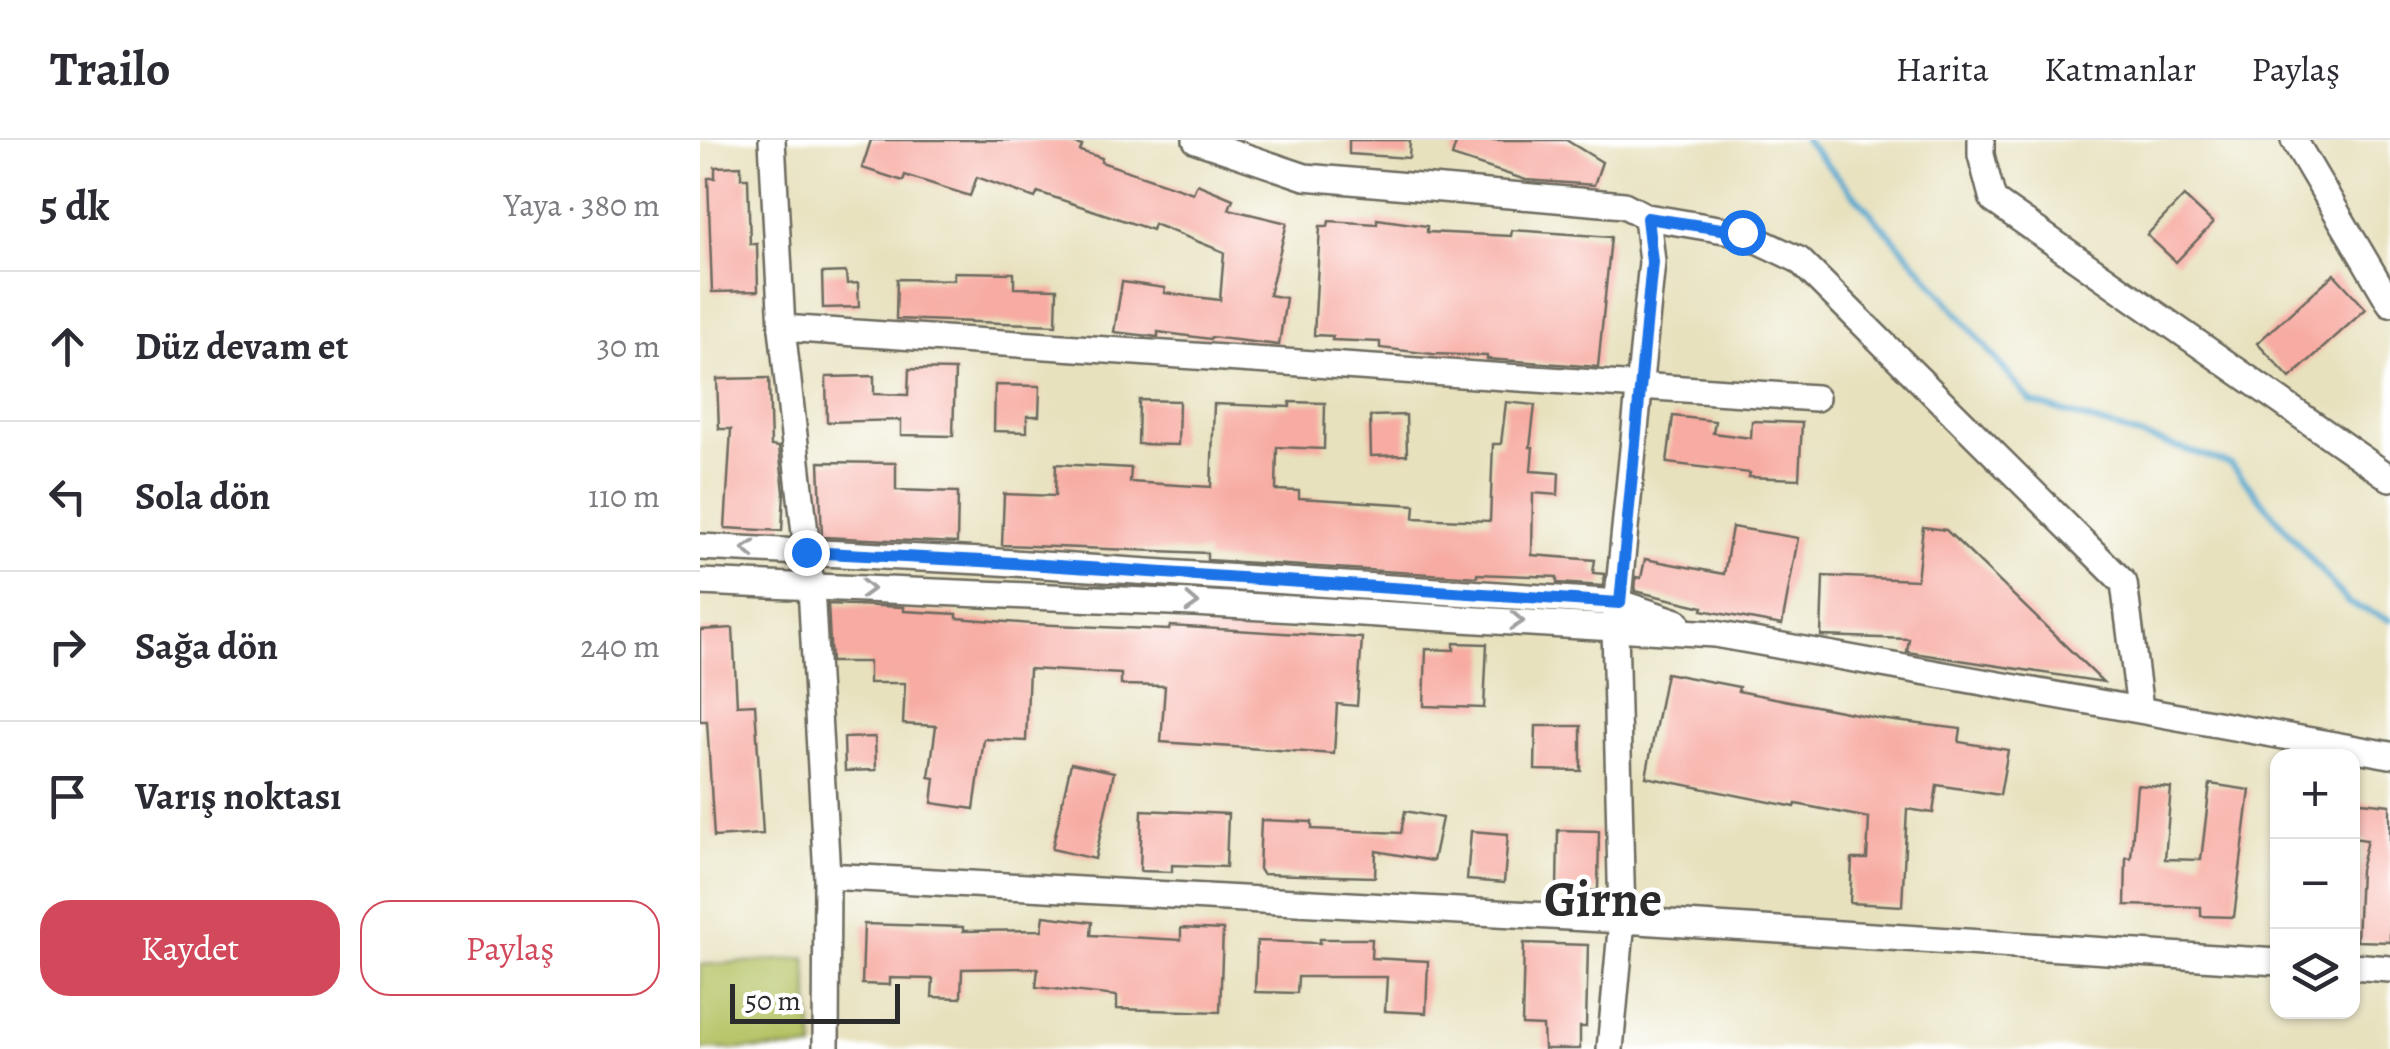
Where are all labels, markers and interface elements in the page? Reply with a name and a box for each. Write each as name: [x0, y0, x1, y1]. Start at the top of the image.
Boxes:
text: Trailo: [50, 36, 170, 102]
text: Harita: [1896, 45, 1989, 93]
text: Katmanlar: [2044, 45, 2196, 93]
text: Paylaş: [2251, 45, 2340, 93]
text: 5 dk: [40, 177, 110, 234]
text: Yaya · 380 m: [504, 183, 660, 227]
route start: [1720, 210, 1766, 256]
icon: ahead: [40, 319, 95, 374]
text: Düz devam et: [135, 320, 348, 372]
text: 30 m: [597, 324, 660, 368]
icon: left: [40, 469, 95, 524]
text: Sola dön: [135, 470, 270, 522]
text: 110 m: [588, 474, 660, 518]
route end: [784, 530, 830, 576]
one-way arrow: [741, 539, 757, 560]
one-way arrow: [860, 578, 876, 599]
one-way arrow: [1185, 592, 1201, 613]
one-way arrow: [1509, 610, 1525, 631]
icon: right: [40, 619, 95, 674]
text: Sağa dön: [135, 620, 278, 672]
text: 240 m: [580, 624, 660, 668]
map controls: [2270, 749, 2360, 1019]
button: +: [2270, 749, 2360, 839]
icon: arrive: [40, 769, 95, 824]
text: Varış noktası: [135, 770, 341, 822]
button: −: [2270, 839, 2360, 929]
district label: Girne: [1544, 865, 1662, 933]
button: Kaydet: [40, 900, 340, 996]
button: Paylaş: [360, 900, 660, 996]
button: layers: [2270, 929, 2360, 1019]
scale bar: [730, 979, 900, 1024]
text: 50 m: [745, 982, 801, 1020]

